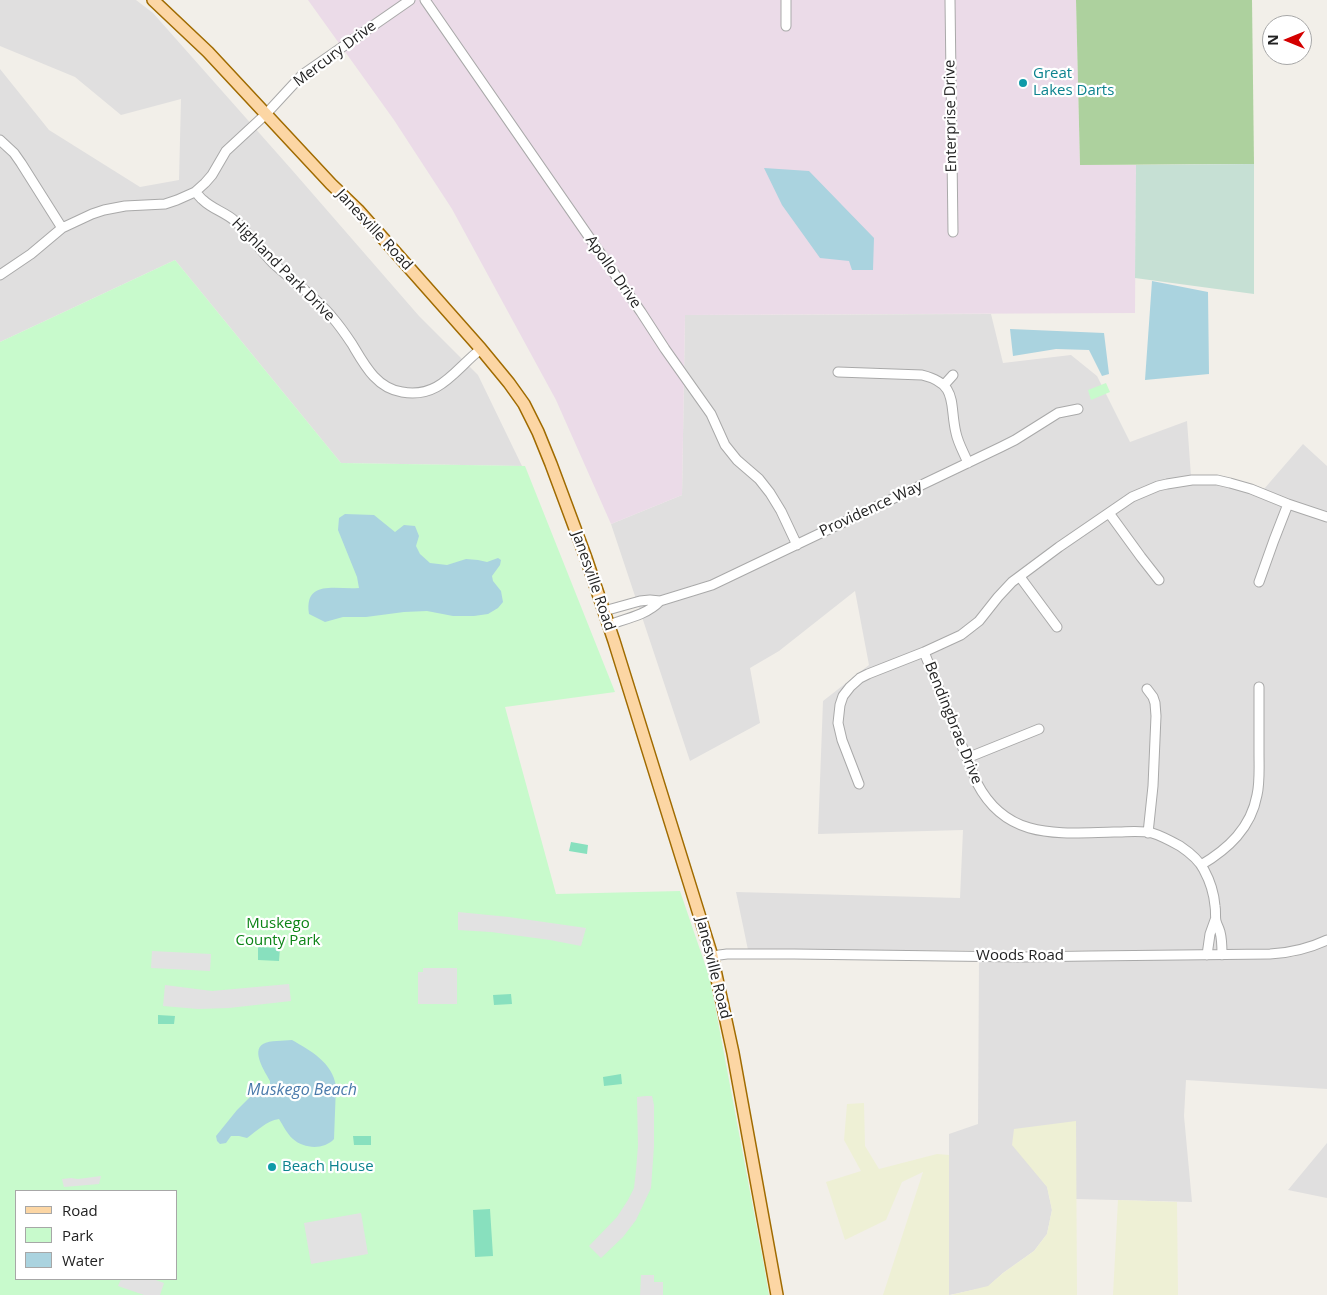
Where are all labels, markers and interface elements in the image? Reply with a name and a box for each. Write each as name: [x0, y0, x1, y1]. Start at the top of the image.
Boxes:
north arrow: [1262, 15, 1312, 65]
street label: Mercury Drive: [290, 17, 380, 91]
text: N: [1263, 34, 1282, 46]
street label: Enterprise Drive: [941, 59, 961, 173]
place label: Great Lakes Darts: [1033, 65, 1114, 100]
marker: Great Lakes Darts: [1017, 77, 1029, 89]
street label: Janesville Road: [332, 186, 416, 274]
street label: Highland Park Drive: [228, 215, 338, 325]
street label: Apollo Drive: [581, 232, 645, 312]
street label: Providence Way: [817, 477, 925, 541]
street label: Janesville Road: [568, 529, 618, 633]
street label: Bendingbrae Drive: [920, 659, 986, 787]
park label: Muskego County Park: [236, 915, 320, 950]
street label: Janesville Road: [692, 915, 734, 1021]
street label: Woods Road: [976, 947, 1064, 965]
water label: Muskego Beach: [247, 1080, 357, 1100]
place label: Beach House: [282, 1158, 374, 1176]
marker: Beach House: [266, 1161, 278, 1173]
legend: [15, 1190, 178, 1280]
text: Road: [62, 1200, 98, 1220]
text: Park: [62, 1225, 93, 1245]
text: Water: [62, 1250, 104, 1270]

